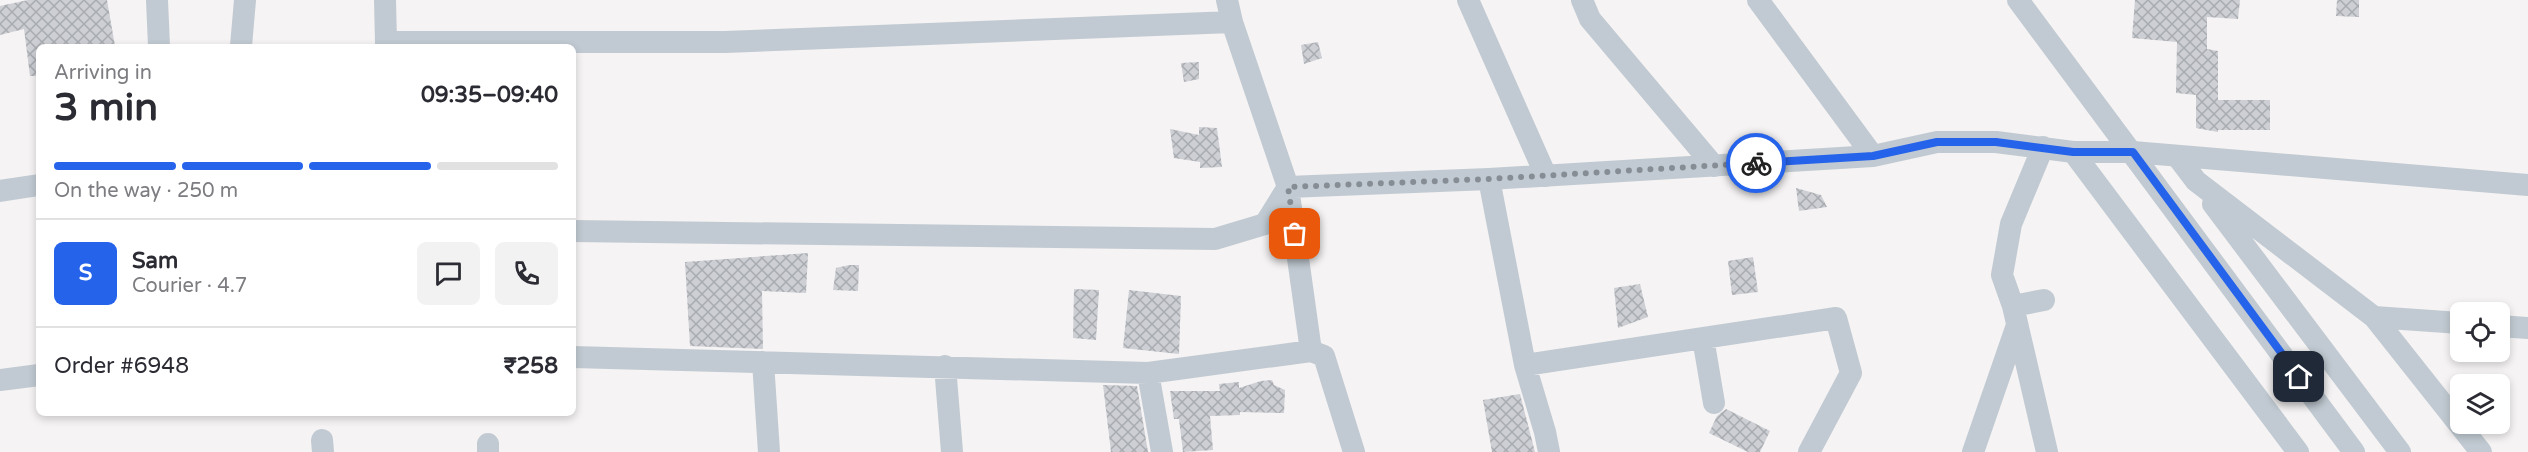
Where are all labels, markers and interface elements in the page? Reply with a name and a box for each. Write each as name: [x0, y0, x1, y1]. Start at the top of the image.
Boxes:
text: Arriving in: [54, 61, 152, 85]
text: 09:35–09:40: [421, 82, 558, 108]
text: 3 min: [54, 84, 158, 131]
courier: [1726, 133, 1786, 193]
icon: bike: [1740, 147, 1773, 180]
text: On the way · 250 m: [54, 179, 238, 203]
pin: [1269, 208, 1320, 259]
icon: bag: [1278, 217, 1311, 250]
button: chat: [417, 242, 480, 305]
button: phone: [495, 242, 558, 305]
text: Sam: [132, 248, 178, 274]
text: S: [79, 260, 92, 286]
text: Courier · 4.7: [132, 274, 247, 298]
map controls: [2450, 302, 2510, 434]
button: locate: [2450, 302, 2510, 362]
pin: [2273, 351, 2324, 402]
text: Order #6948: [54, 353, 189, 379]
text: ₹258: [504, 353, 558, 379]
icon: home: [2282, 360, 2315, 393]
button: layers: [2450, 374, 2510, 434]

